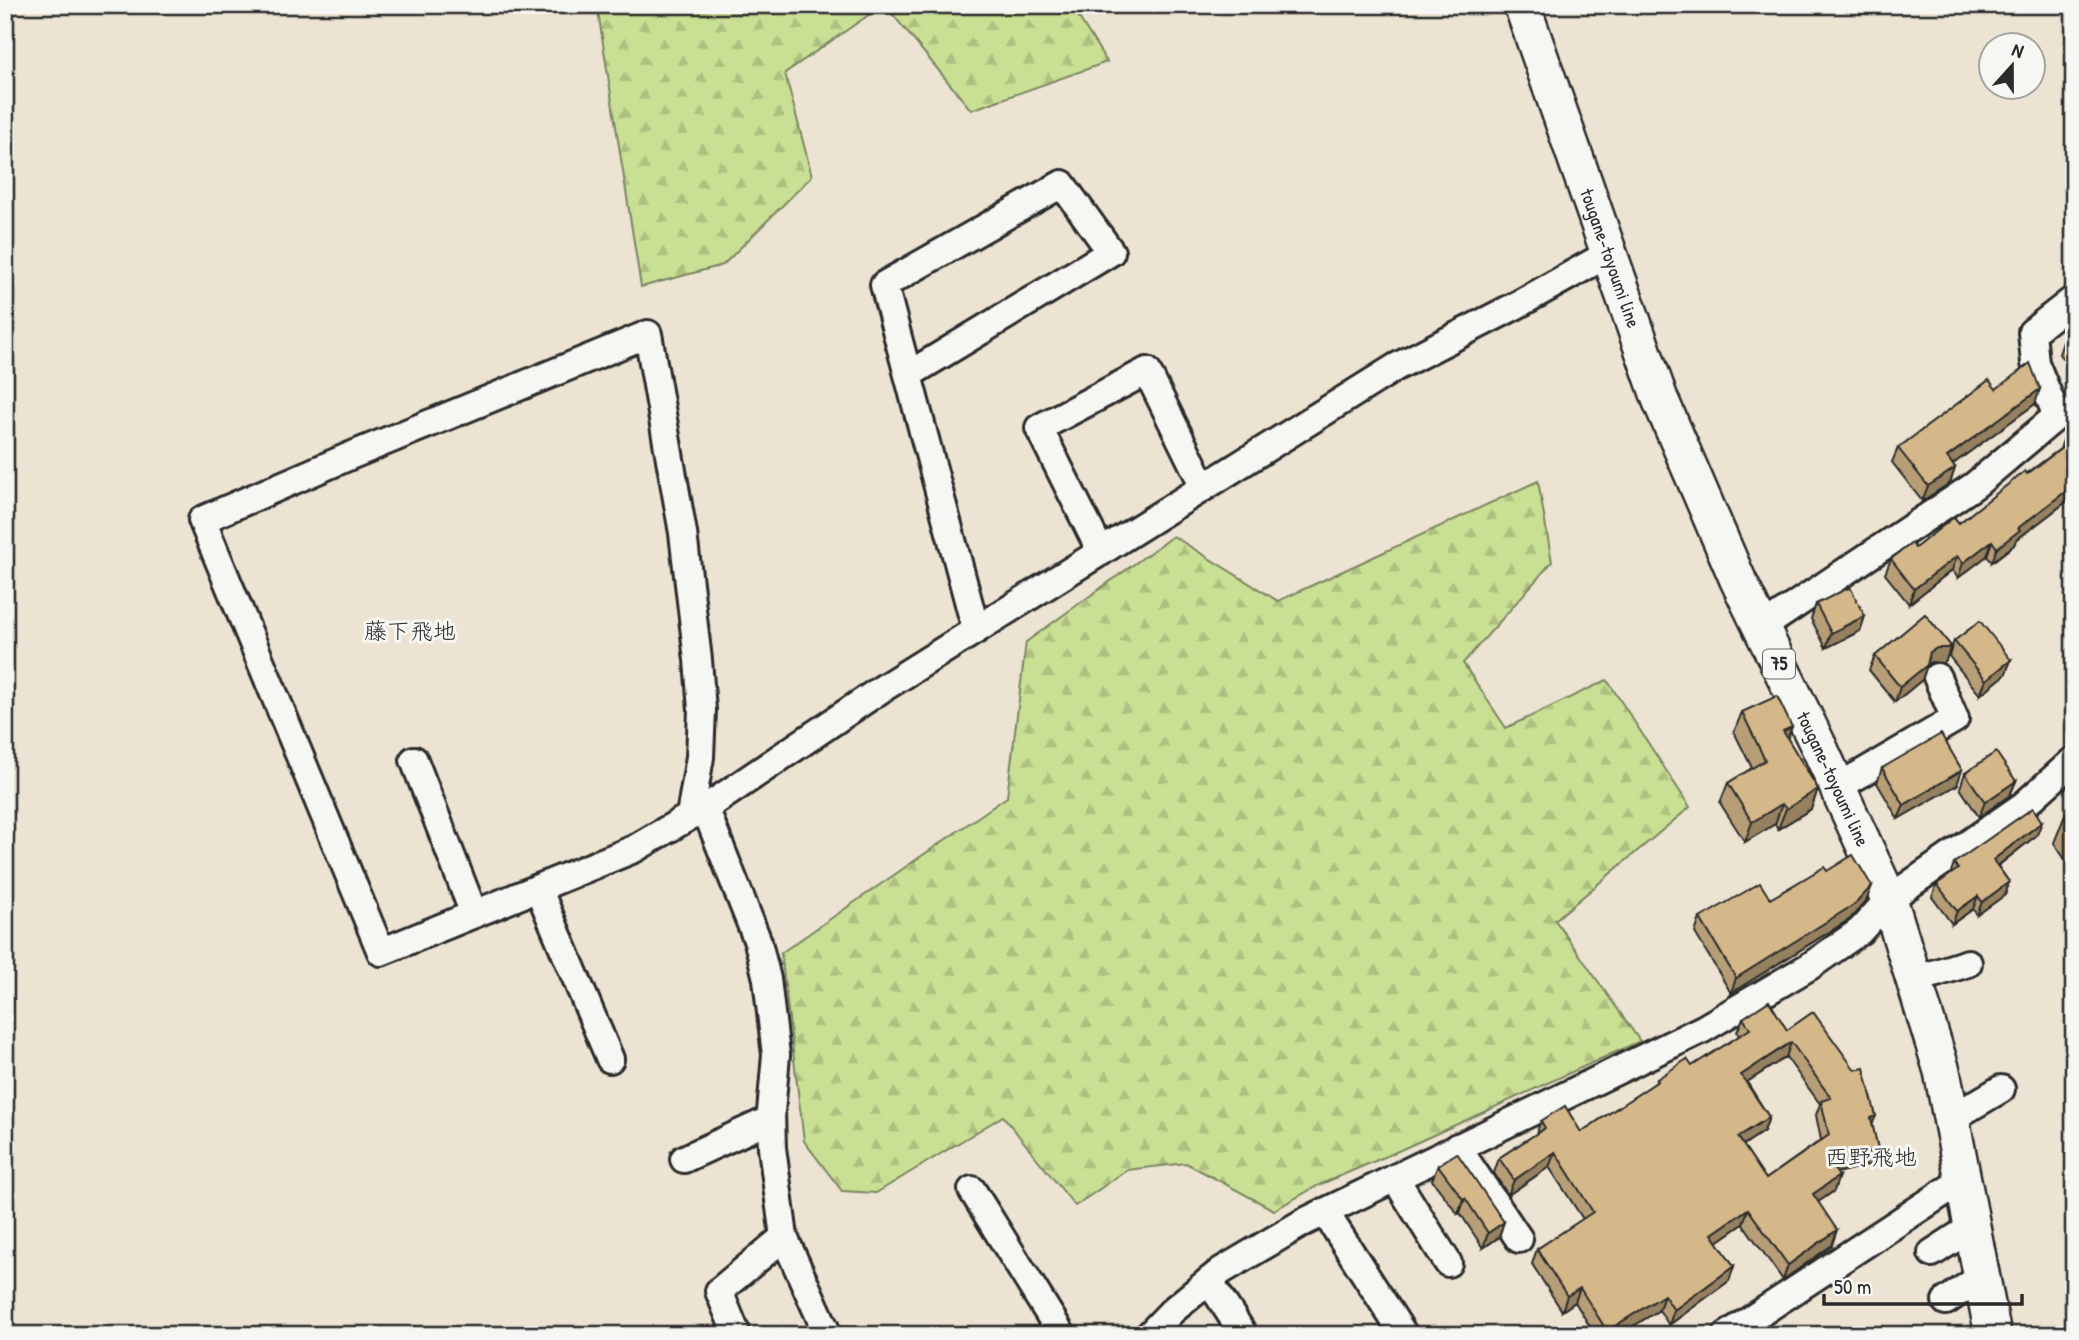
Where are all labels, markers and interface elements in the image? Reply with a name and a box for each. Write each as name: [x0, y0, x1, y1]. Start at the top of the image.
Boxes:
north arrow: [1978, 32, 2048, 102]
text: N: [2009, 36, 2027, 64]
street label: tougane-toyoumi line: [1574, 185, 1647, 332]
district label: 藤下飛地: [364, 615, 456, 646]
road number: 75: [1763, 650, 1795, 678]
street label: tougane-toyoumi line: [1791, 707, 1876, 851]
district label: 西野飛地: [1825, 1141, 1917, 1172]
scale bar: [1824, 1263, 2021, 1307]
text: 50 m: [1834, 1272, 1871, 1301]

